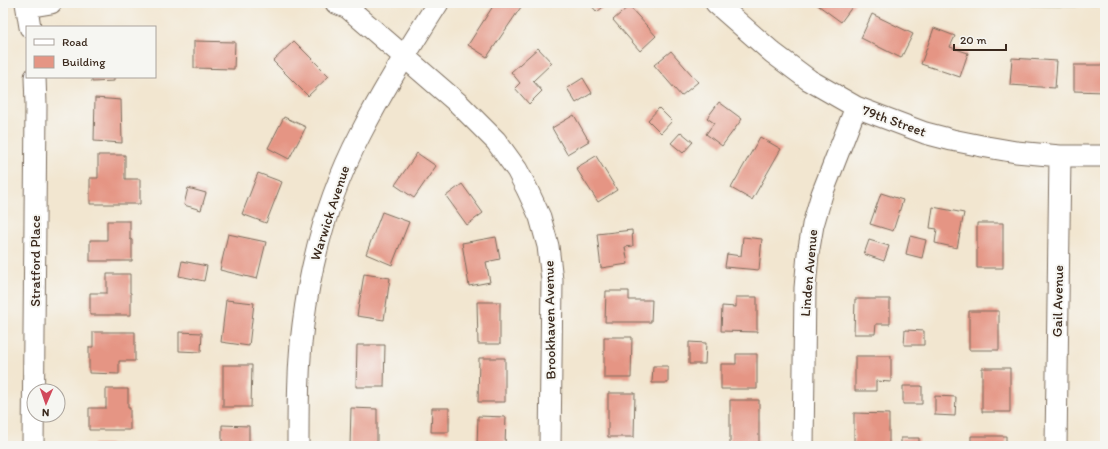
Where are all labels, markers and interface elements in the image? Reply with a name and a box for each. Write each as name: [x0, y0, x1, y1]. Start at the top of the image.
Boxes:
legend: [26, 26, 156, 78]
scale bar: [954, 26, 1006, 52]
text: 20 m: [960, 33, 987, 47]
text: Road: [62, 35, 88, 49]
text: Building: [62, 55, 106, 69]
street label: 79th Street: [860, 102, 928, 140]
street label: Warwick Avenue: [307, 163, 353, 263]
street label: Stratford Place: [27, 215, 44, 307]
street label: Linden Avenue: [797, 228, 821, 317]
street label: Brookhaven Avenue: [540, 260, 560, 380]
street label: Gail Avenue: [1049, 264, 1067, 337]
north arrow: [26, 383, 66, 423]
text: N: [42, 406, 50, 419]

